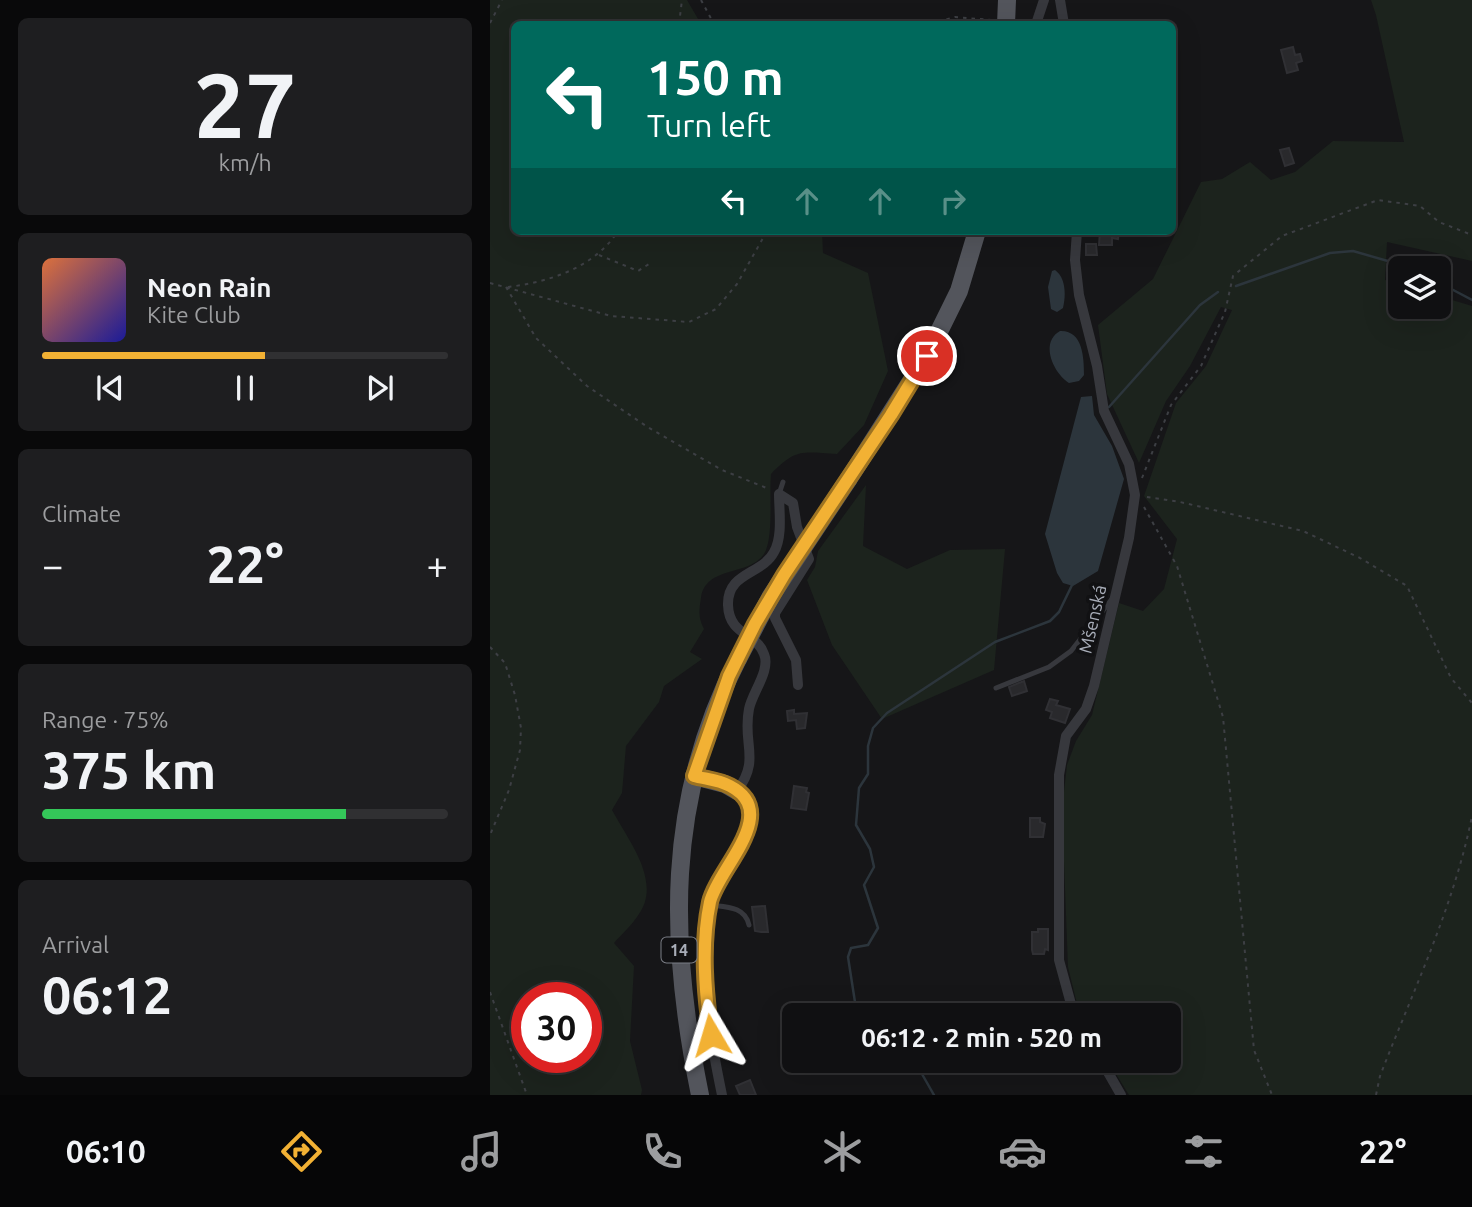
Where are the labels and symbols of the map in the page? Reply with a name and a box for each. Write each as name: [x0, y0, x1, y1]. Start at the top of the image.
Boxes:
pin: [897, 326, 957, 386]
street label: Mšenská: [1074, 583, 1110, 655]
road number: 14: [662, 938, 696, 962]
speed limit sign: 30: [511, 982, 602, 1073]
position arrow: [674, 998, 748, 1072]

